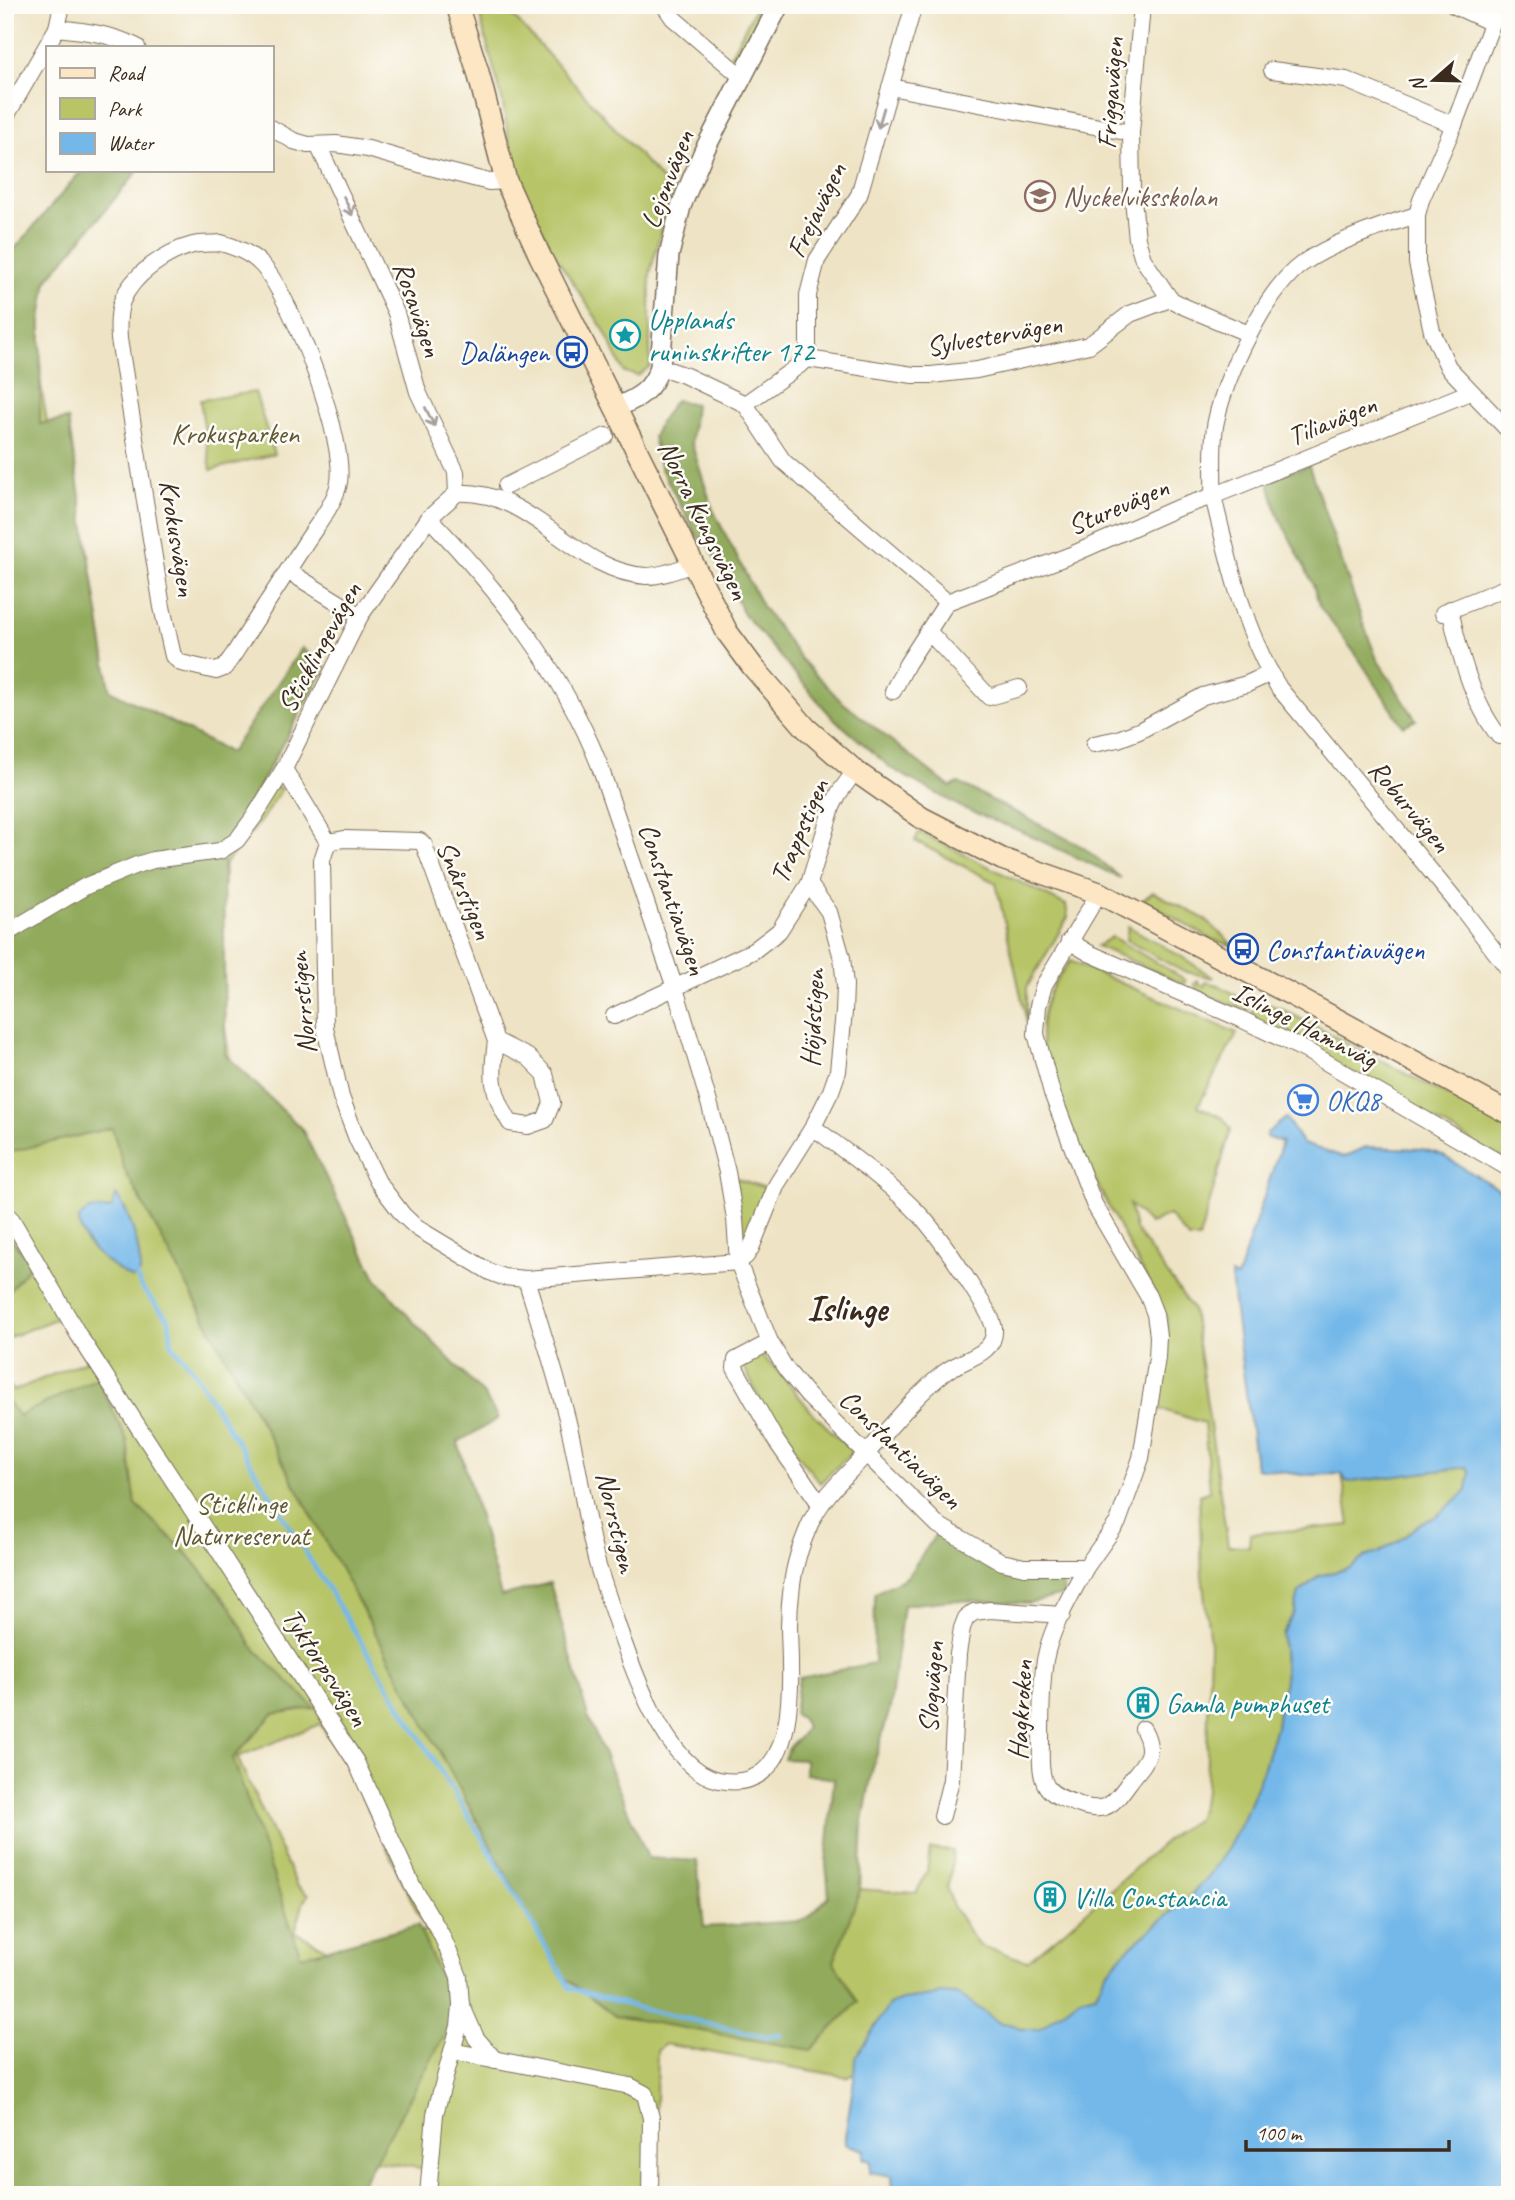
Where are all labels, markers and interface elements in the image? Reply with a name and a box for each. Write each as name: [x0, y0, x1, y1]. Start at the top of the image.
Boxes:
street label: Friggavägen: [1089, 35, 1131, 150]
legend: [46, 46, 273, 172]
north arrow: [1400, 46, 1470, 116]
text: Road: [108, 60, 147, 86]
text: N: [1405, 73, 1432, 95]
text: Park: [108, 96, 143, 122]
one-way arrow: [874, 106, 887, 128]
street label: Lejonvägen: [632, 125, 702, 233]
text: Water: [108, 130, 155, 156]
street label: Frejavägen: [778, 156, 854, 263]
school or university icon: Nyckelviksskolan: [1023, 179, 1057, 213]
place label: Nyckelviksskolan: [1063, 179, 1218, 214]
one-way arrow: [342, 195, 355, 216]
street label: Rosavägen: [385, 257, 451, 362]
place label: Upplands runinskrifter 172: [648, 302, 816, 369]
street label: Sylvestervägen: [924, 306, 1065, 364]
place icon: Upplands runinskrifter 172: [608, 318, 642, 352]
place label: Dalängen: [459, 335, 550, 370]
bus stop icon: Dalängen: [555, 335, 589, 369]
street label: Tiliavägen: [1282, 386, 1382, 454]
one-way arrow: [423, 406, 437, 427]
park label: Krokusparken: [171, 416, 300, 451]
street label: Norra Kungsvägen: [650, 435, 758, 606]
street label: Sturevägen: [1062, 469, 1174, 543]
street label: Krokusvägen: [152, 477, 205, 599]
street label: Sticklingevägen: [269, 575, 369, 718]
street label: Roburvägen: [1361, 752, 1459, 860]
street label: Trappstigen: [761, 772, 837, 888]
street label: Constantiavägen: [631, 818, 715, 980]
street label: Snårstigen: [429, 835, 502, 945]
bus stop icon: Constantiavägen: [1226, 932, 1260, 966]
place label: Constantiavägen: [1266, 932, 1425, 967]
street label: Norrstigen: [280, 949, 324, 1056]
street label: Höjdstigen: [792, 967, 832, 1068]
street label: Islinge Hamnväg: [1227, 974, 1384, 1077]
supermarket icon: OKQ8: [1286, 1083, 1320, 1117]
place label: OKQ8: [1326, 1083, 1383, 1118]
district label: Islinge: [807, 1286, 889, 1331]
street label: Constantiavägen: [832, 1381, 970, 1517]
street label: Norrstigen: [588, 1468, 646, 1577]
park label: Sticklinge Naturreservat: [173, 1486, 312, 1553]
street label: Tyktorpsvägen: [275, 1601, 377, 1733]
street label: Slogvägen: [910, 1640, 952, 1734]
street label: Hagkroken: [1000, 1659, 1040, 1761]
building icon: Gamla pumphuset: [1126, 1686, 1160, 1720]
place label: Gamla pumphuset: [1166, 1686, 1331, 1721]
building icon: Villa Constancia: [1033, 1880, 1067, 1914]
place label: Villa Constancia: [1073, 1880, 1228, 1915]
scale bar: [1246, 2109, 1448, 2153]
text: 100 m: [1256, 2120, 1303, 2146]

